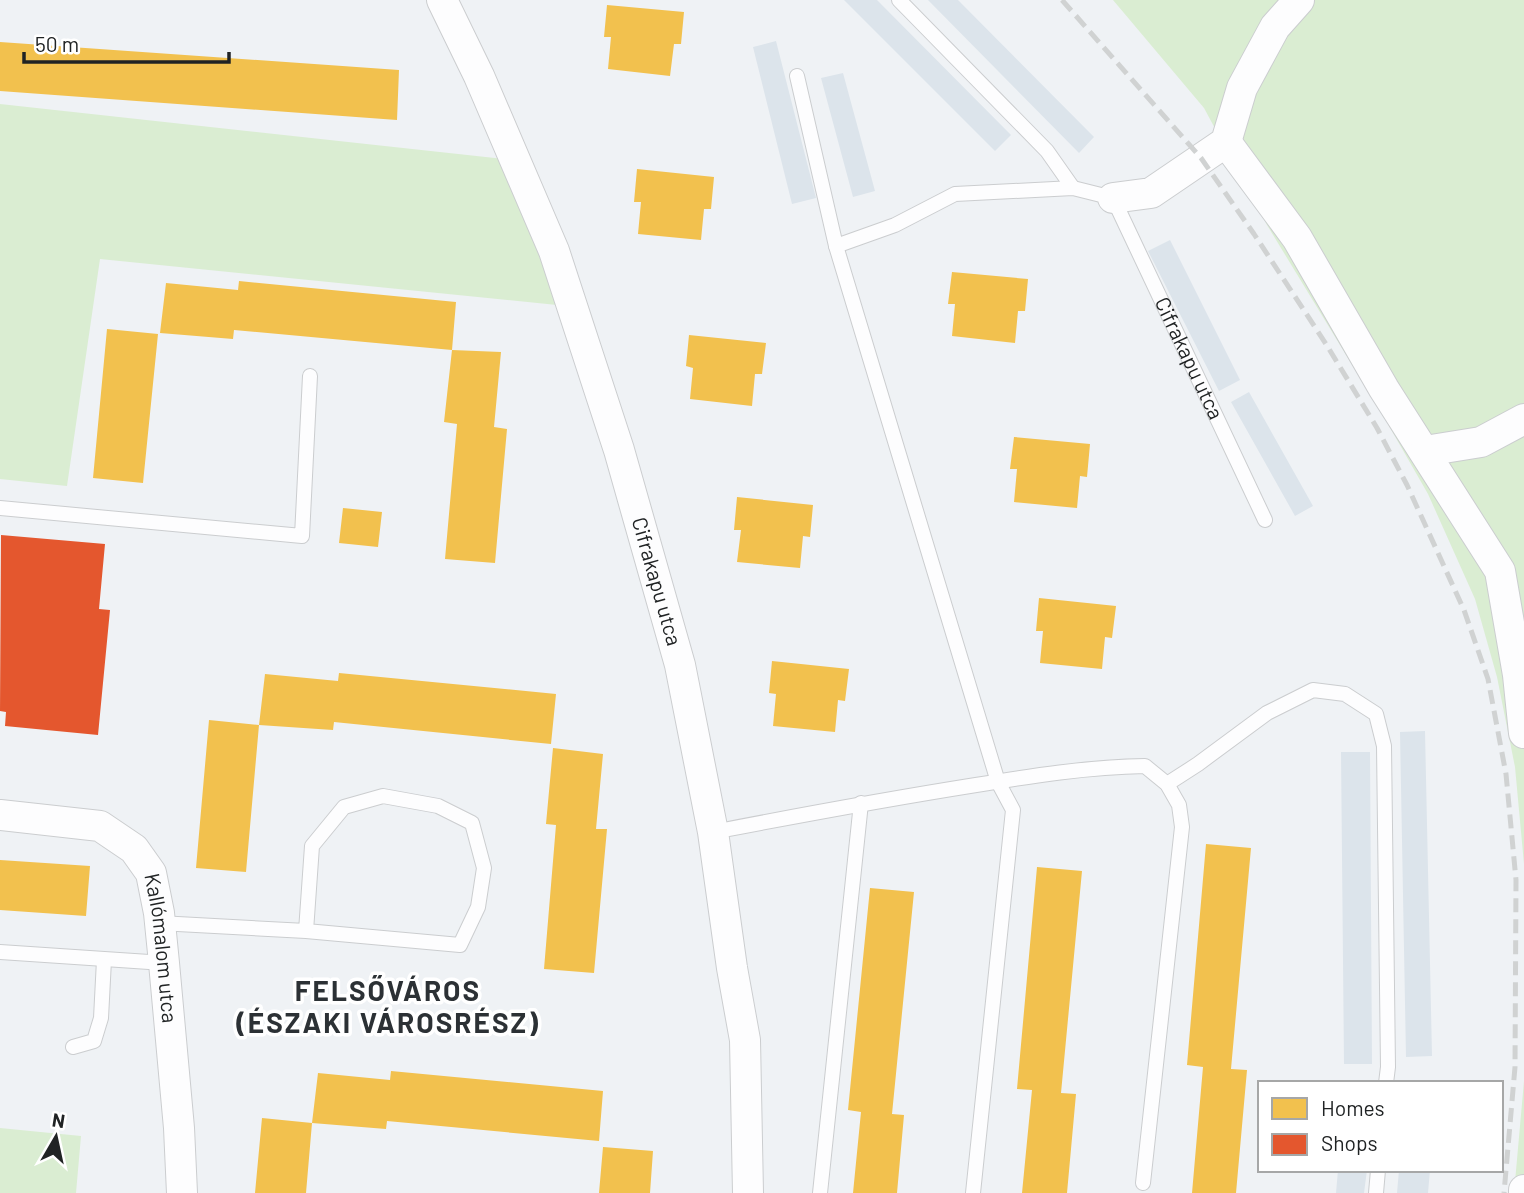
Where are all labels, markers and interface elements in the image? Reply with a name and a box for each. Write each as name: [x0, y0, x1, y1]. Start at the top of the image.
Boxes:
scale bar: [24, 21, 229, 65]
text: 50 m: [35, 31, 79, 56]
street label: Cifrakapu utca: [1151, 293, 1230, 423]
street label: Cifrakapu utca: [628, 514, 688, 648]
street label: Kallómalom utca: [140, 871, 183, 1024]
district label: FELSŐVÁROS (ÉSZAKI VÁROSRÉSZ): [235, 973, 540, 1039]
legend: [1258, 1081, 1503, 1172]
text: Homes: [1321, 1095, 1385, 1120]
north arrow: [21, 1102, 91, 1172]
text: N: [51, 1107, 67, 1132]
text: Shops: [1321, 1130, 1378, 1155]

